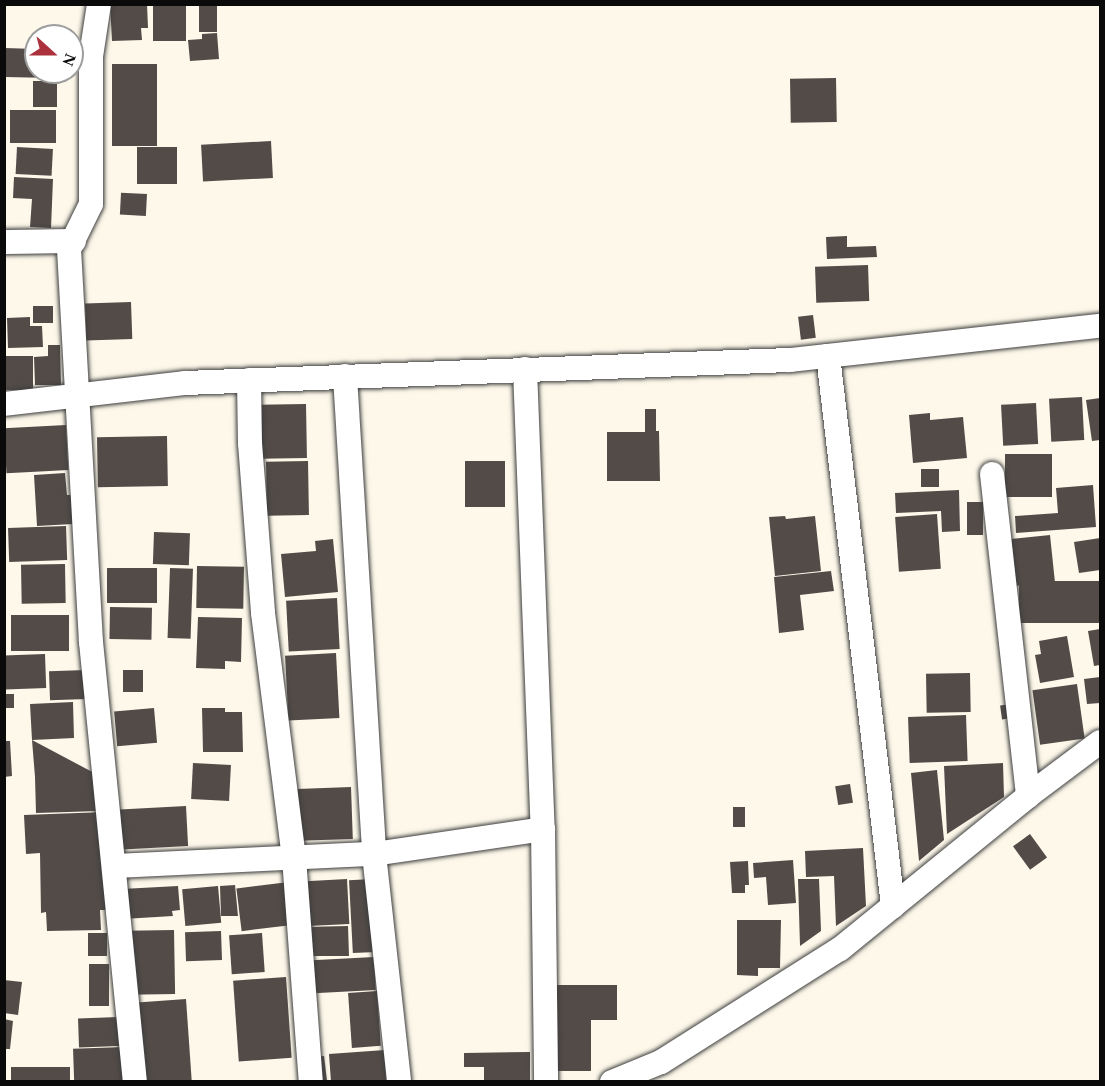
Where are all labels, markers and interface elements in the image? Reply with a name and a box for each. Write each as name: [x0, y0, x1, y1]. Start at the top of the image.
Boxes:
north arrow: [24, 24, 84, 84]
text: N: [59, 51, 79, 68]

